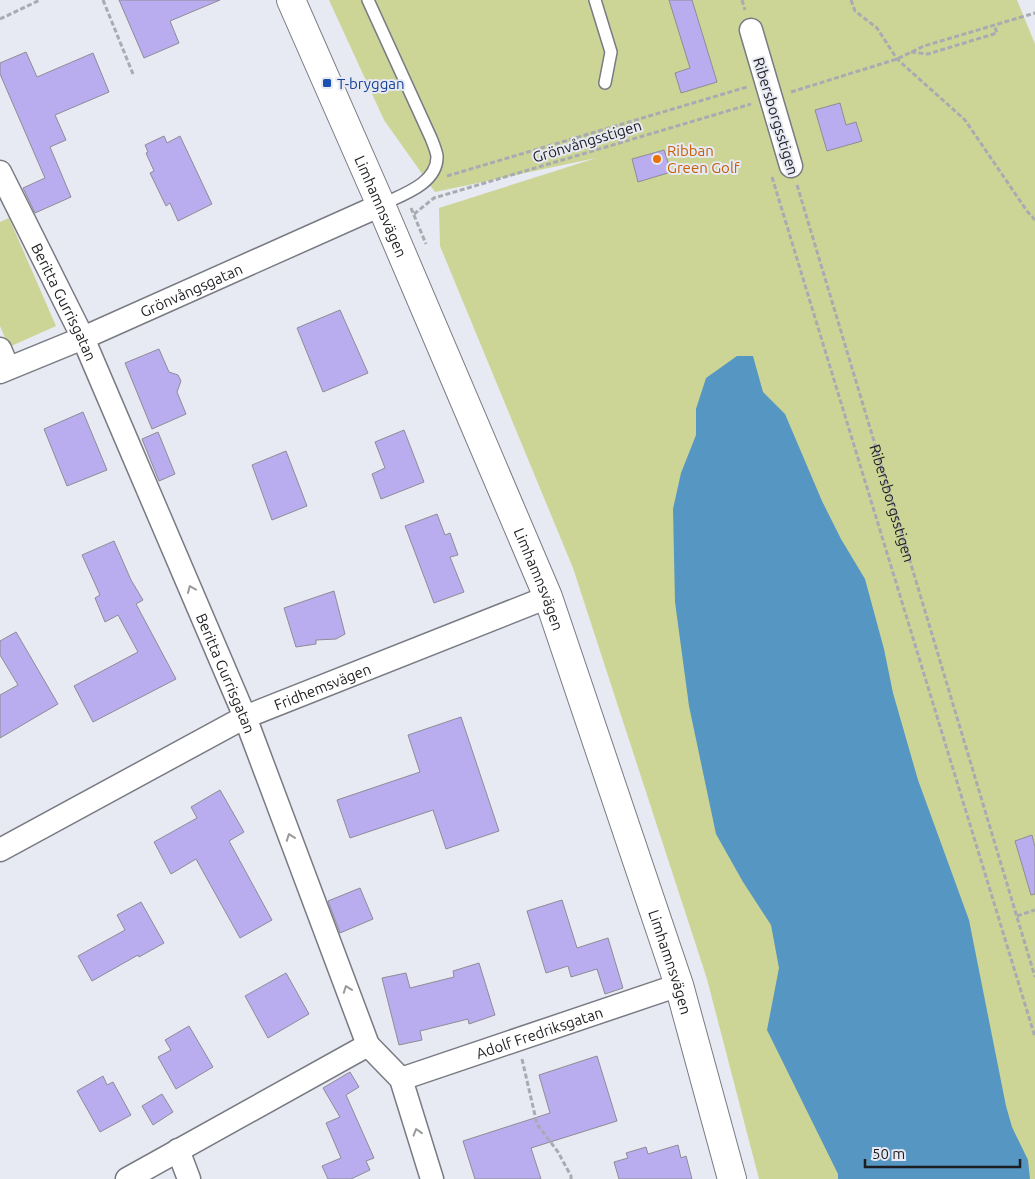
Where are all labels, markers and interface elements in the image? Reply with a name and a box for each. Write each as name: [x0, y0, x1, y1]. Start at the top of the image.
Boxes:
street label: Ribersborgsstigen: [750, 55, 802, 177]
place label: T-bryggan: [337, 75, 405, 92]
marker: T-bryggan: [321, 77, 333, 89]
street label: Grönvångsstigen: [530, 116, 644, 166]
place label: Ribban Green Golf: [667, 142, 740, 176]
street label: Limhamnsvägen: [352, 153, 411, 260]
marker: Ribban Green Golf: [651, 153, 663, 165]
street label: Beritta Gurrisgatan: [28, 240, 100, 363]
street label: Grönvångsgatan: [137, 260, 245, 320]
street label: Ribersborgsstigen: [867, 442, 918, 564]
street label: Limhamnsvägen: [511, 525, 567, 632]
one-way arrow: [186, 585, 197, 594]
street label: Beritta Gurrisgatan: [193, 611, 259, 736]
street label: Fridhemsvägen: [272, 660, 373, 713]
one-way arrow: [286, 833, 296, 842]
street label: Limhamnsvägen: [646, 907, 695, 1016]
one-way arrow: [343, 985, 353, 994]
street label: Adolf Fredriksgatan: [474, 1003, 605, 1062]
one-way arrow: [413, 1129, 423, 1137]
scale bar: [865, 1136, 1020, 1168]
text: 50 m: [872, 1145, 905, 1162]

